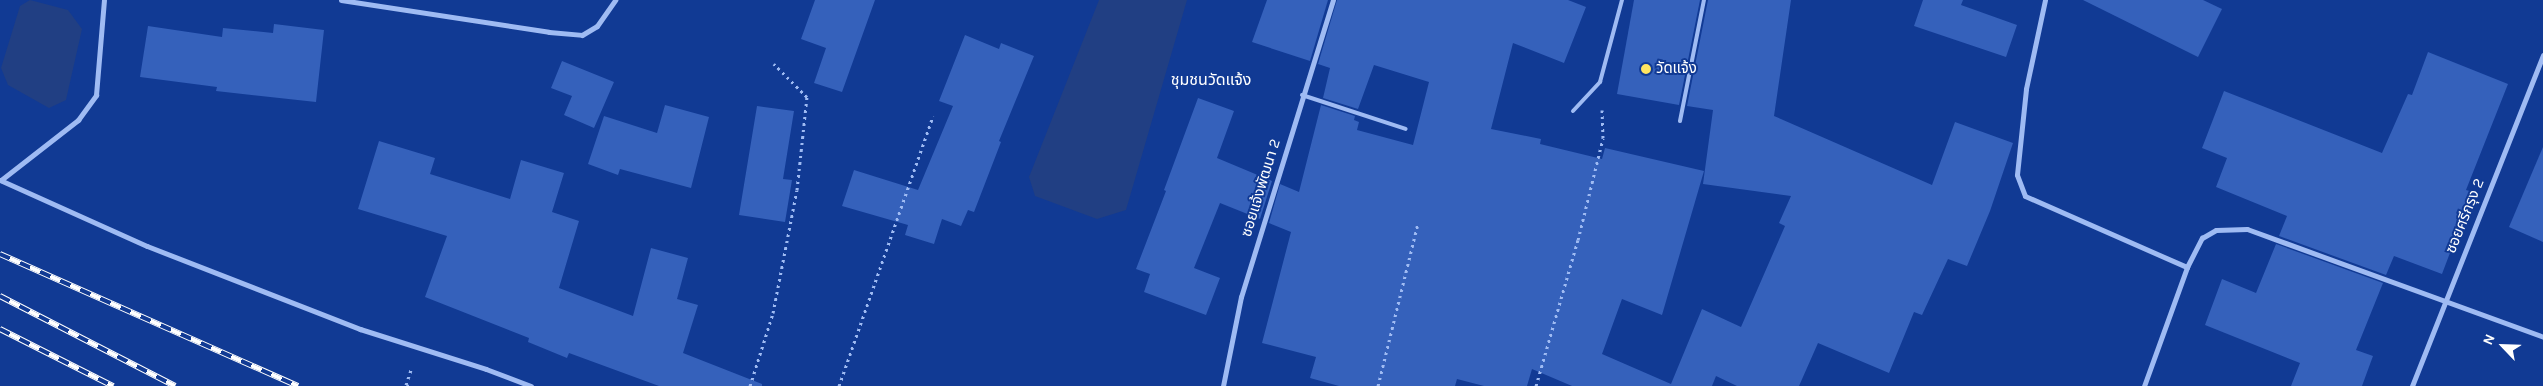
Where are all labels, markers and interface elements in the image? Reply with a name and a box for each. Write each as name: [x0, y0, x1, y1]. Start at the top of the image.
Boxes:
place label: วัดแจ้ง: [1656, 60, 1697, 78]
marker: วัดแจ้ง: [1640, 63, 1652, 75]
district label: ชุมชนวัดแจ้ง: [1171, 70, 1251, 90]
street label: ซอยแจ้งพัฒนา 2: [1238, 137, 1284, 239]
street label: ซอยศรีกรุง 2: [2442, 176, 2488, 256]
north arrow: [2478, 321, 2528, 371]
text: N: [2479, 332, 2499, 348]

